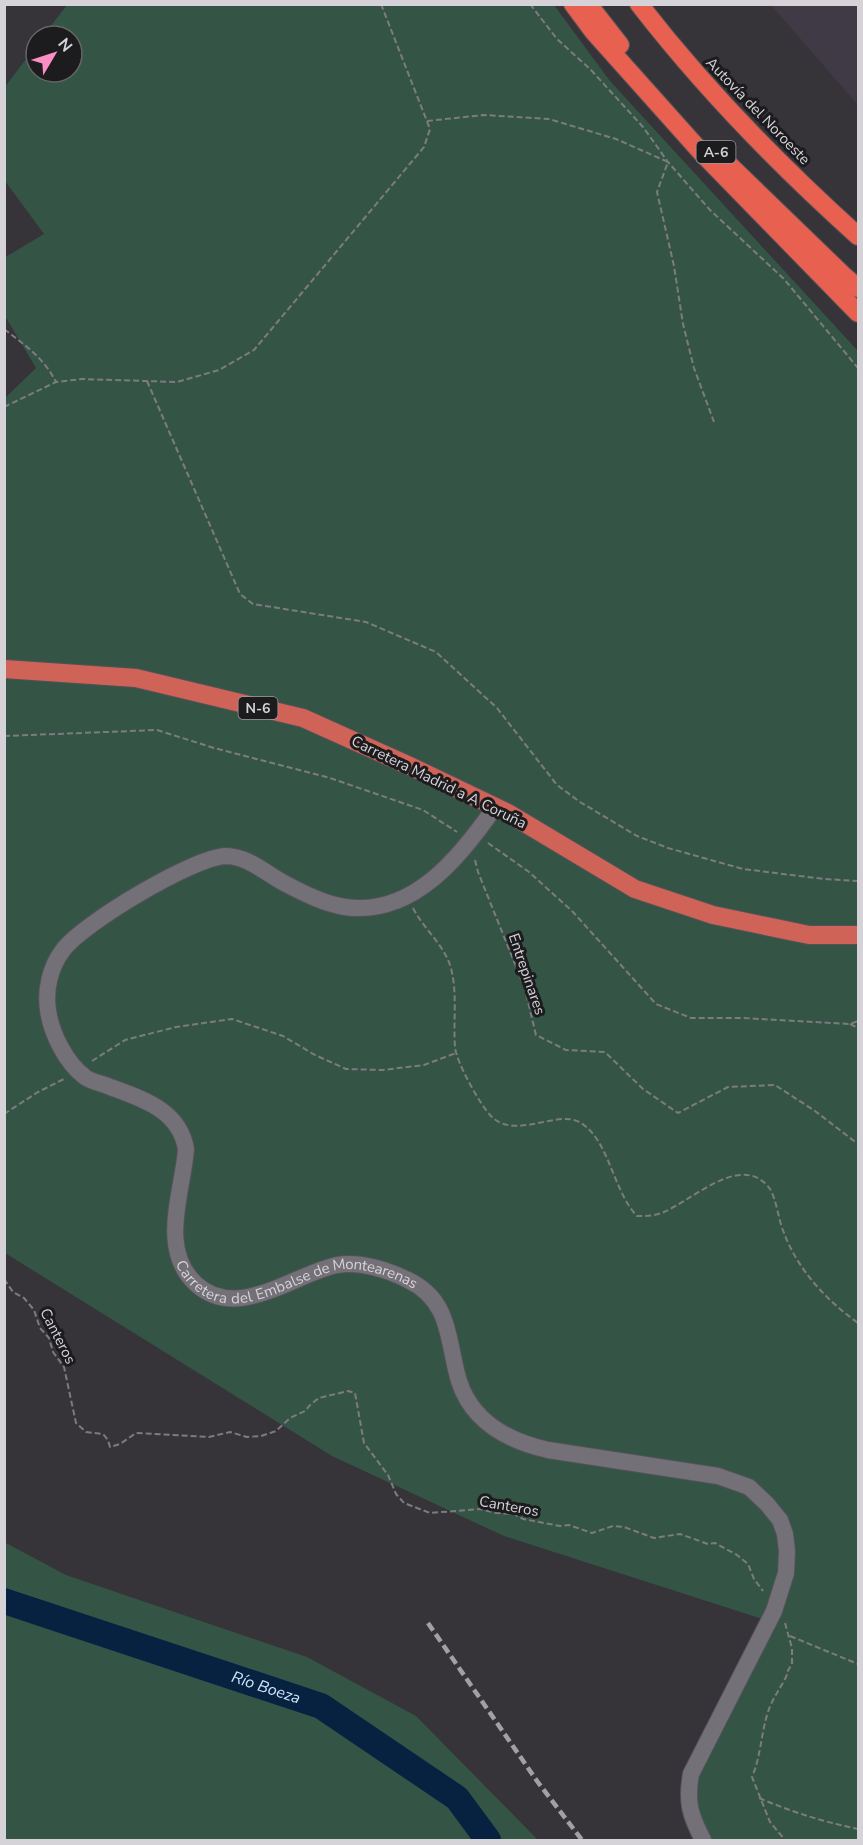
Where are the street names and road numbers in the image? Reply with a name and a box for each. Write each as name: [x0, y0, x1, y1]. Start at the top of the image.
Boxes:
street label: Autovía del Noroeste: [701, 53, 815, 169]
road number: A-6: [696, 141, 736, 163]
road number: N-6: [238, 697, 278, 719]
street label: Carretera Madrid a A Coruña: [348, 731, 530, 833]
street label: Entrepinares: [504, 931, 550, 1017]
street label: Carretera del Embalse de Montearenas: [171, 1254, 422, 1309]
street label: Canteros: [35, 1305, 81, 1367]
street label: Canteros: [478, 1491, 540, 1521]

